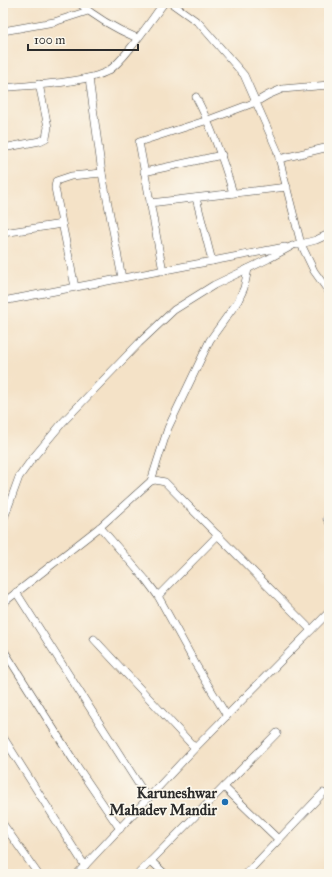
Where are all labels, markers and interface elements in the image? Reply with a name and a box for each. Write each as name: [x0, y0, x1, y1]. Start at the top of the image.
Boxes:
scale bar: [28, 26, 138, 52]
text: 100 m: [34, 33, 65, 47]
place label: Karuneshwar Mahadev Mandir: [109, 784, 217, 819]
marker: Karuneshwar Mahadev Mandir: [220, 797, 230, 807]

